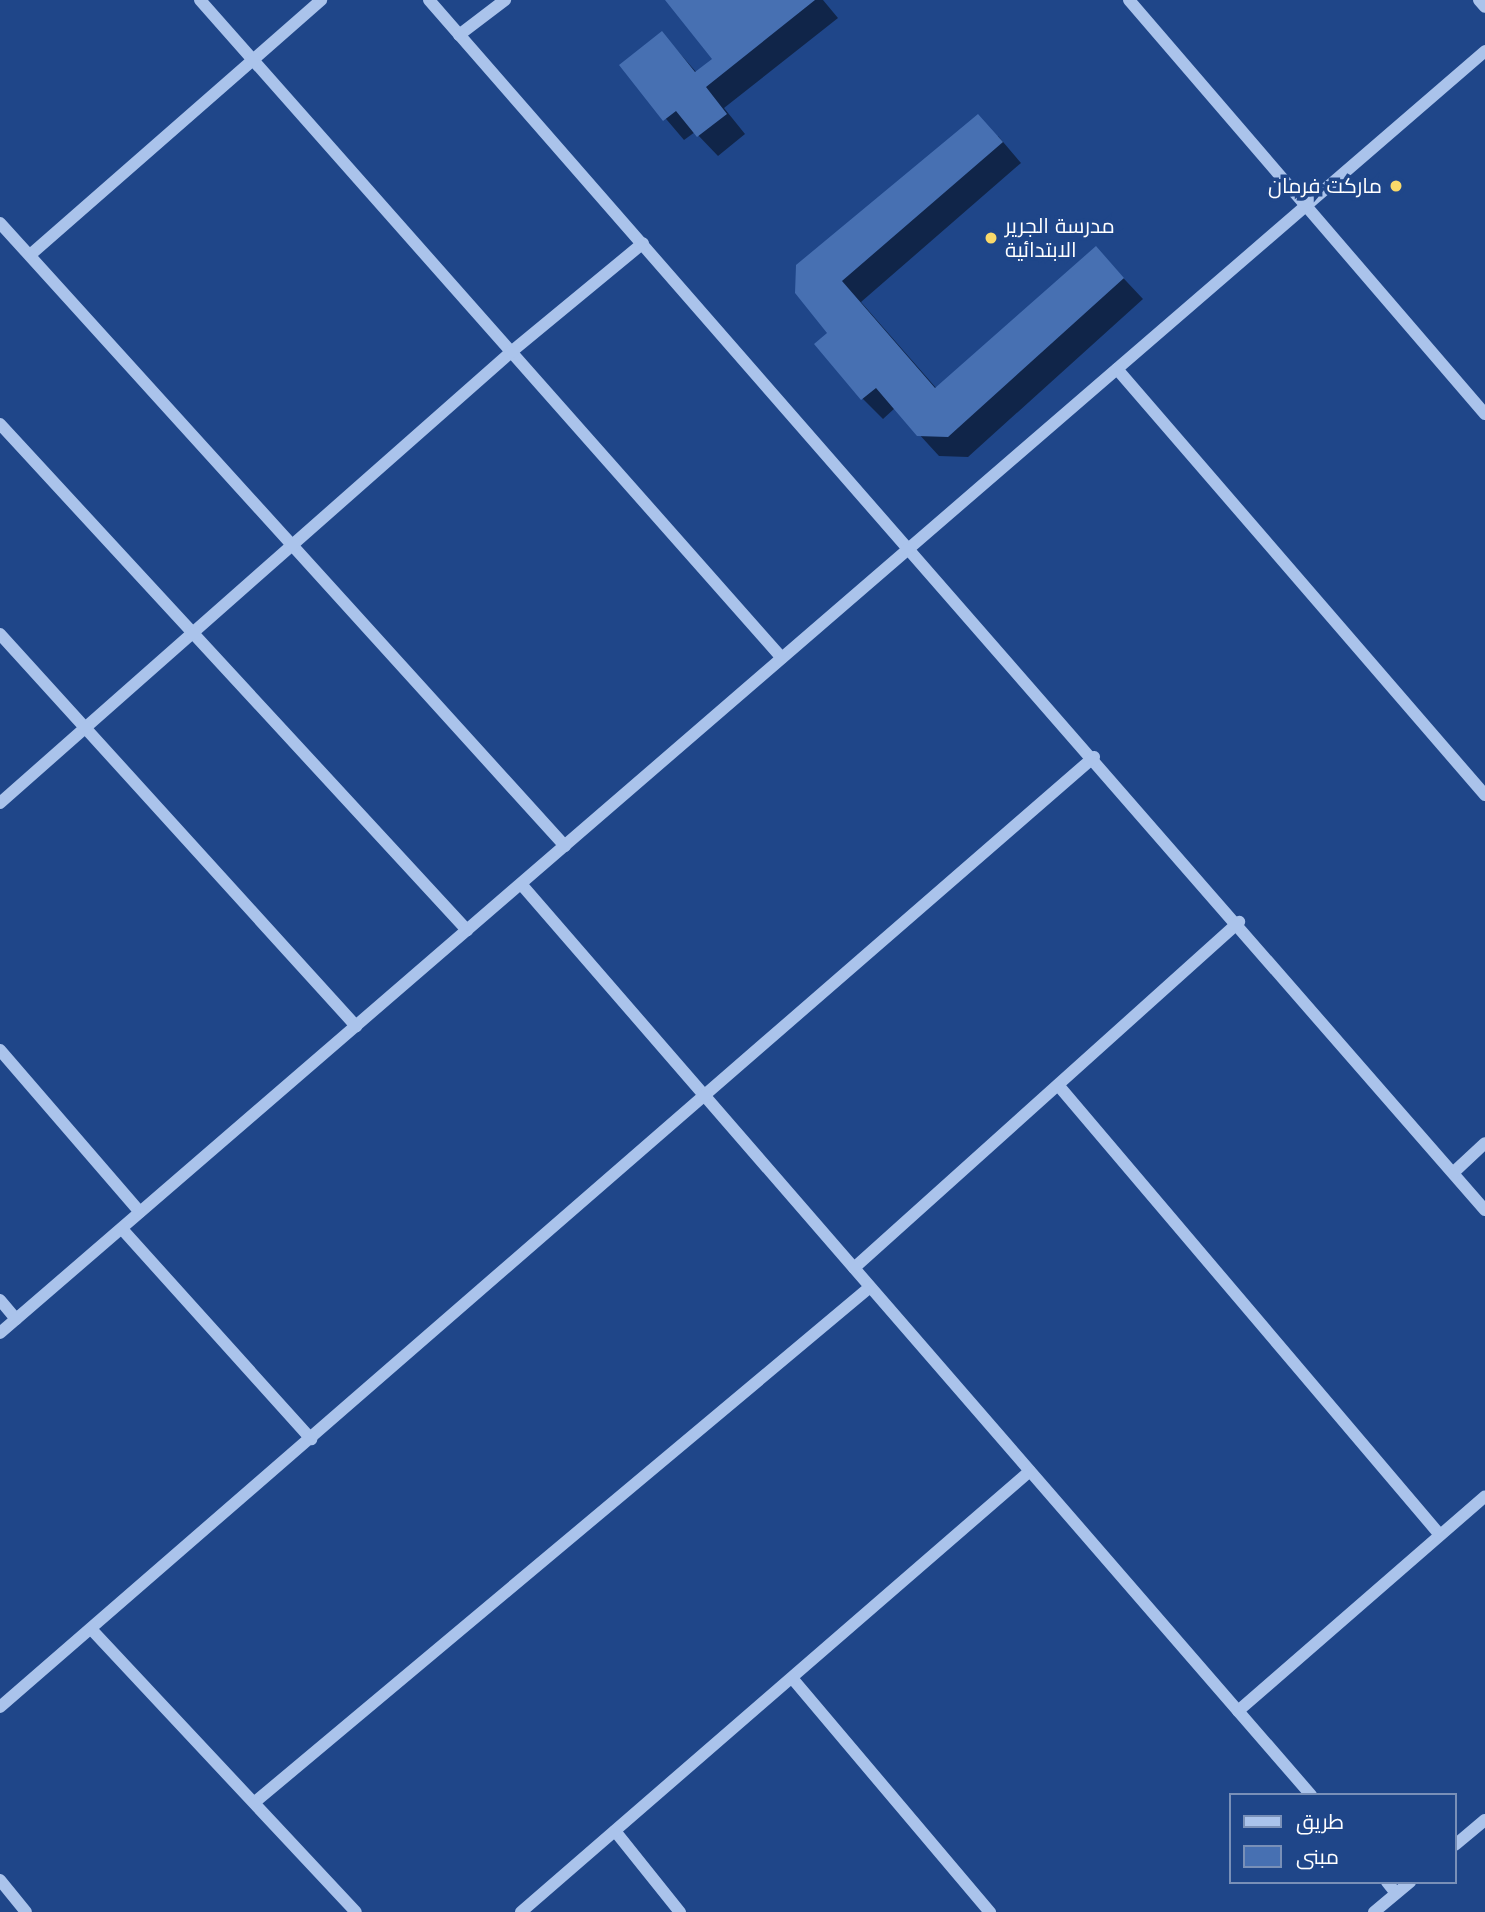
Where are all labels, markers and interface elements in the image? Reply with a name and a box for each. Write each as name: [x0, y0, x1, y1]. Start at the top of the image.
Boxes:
place label: مارکت فرمان: [1268, 173, 1382, 199]
marker: مارکت فرمان: [1388, 178, 1404, 194]
place label: مدرسة الجرير الابتدائية: [1005, 213, 1115, 263]
marker: مدرسة الجرير الابتدائية: [983, 230, 999, 246]
legend: [1230, 1793, 1457, 1884]
text: طريق: [1296, 1809, 1344, 1834]
text: مبنى: [1296, 1844, 1339, 1869]

